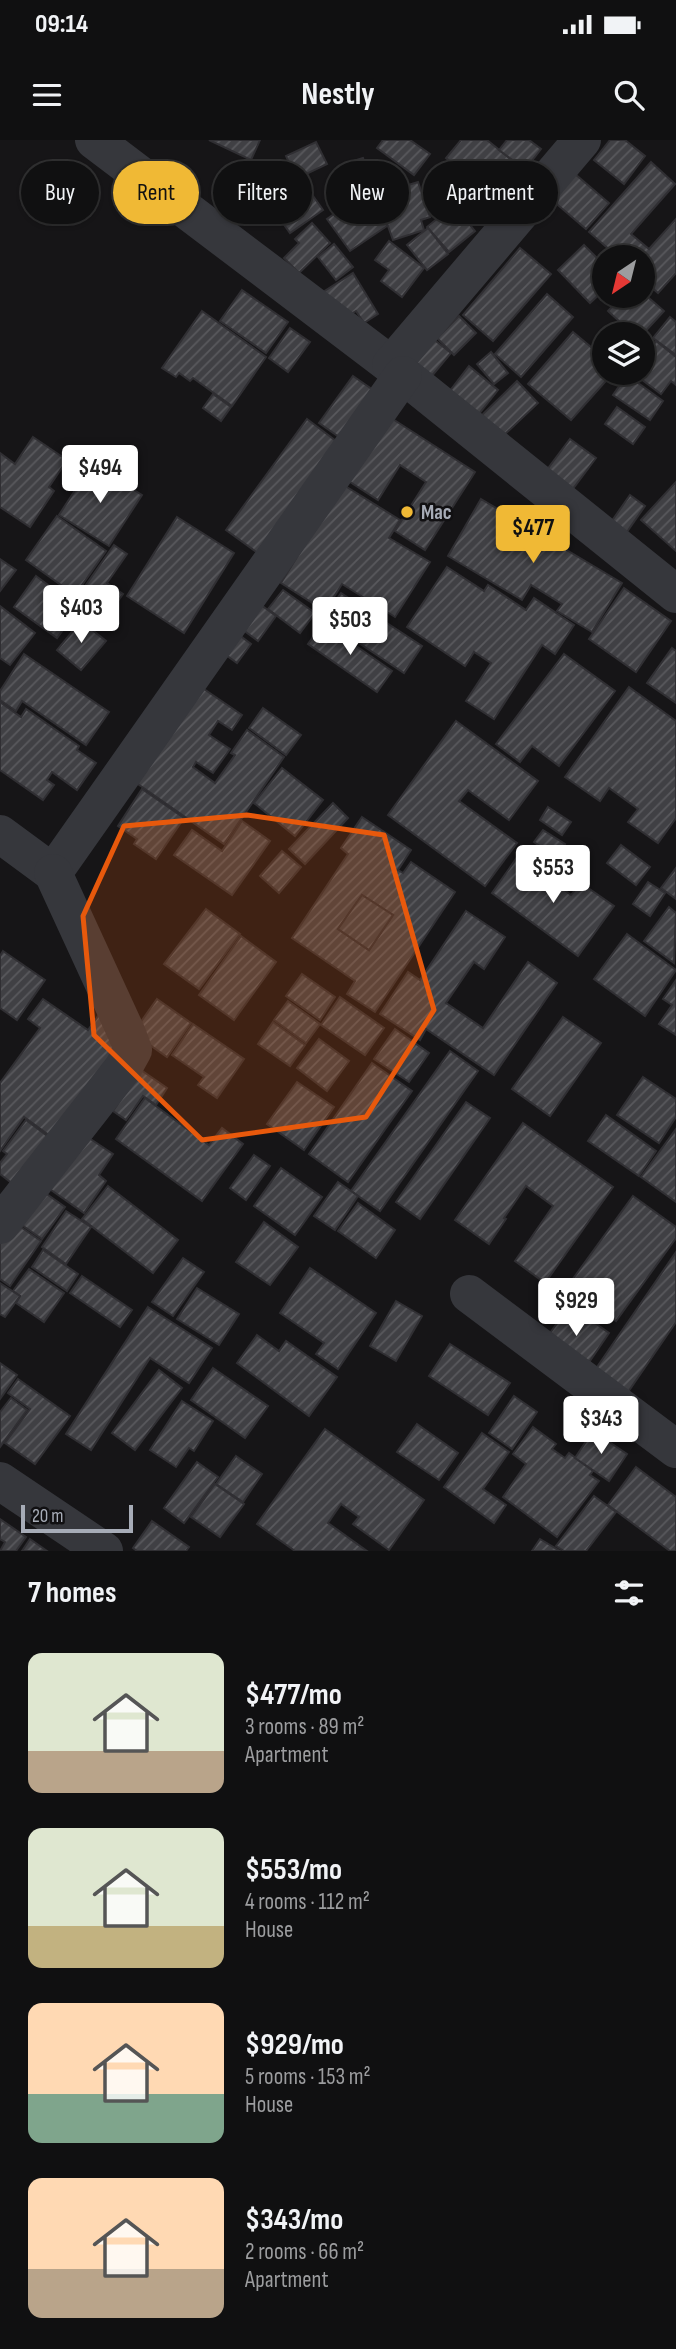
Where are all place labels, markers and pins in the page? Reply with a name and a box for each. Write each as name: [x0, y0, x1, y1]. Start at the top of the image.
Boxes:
pin: $494: [59, 446, 141, 505]
place label: Mac: [421, 500, 452, 525]
marker: Mac: [399, 504, 415, 520]
pin: $477: [492, 506, 574, 565]
pin: $403: [40, 586, 122, 645]
pin: $503: [309, 598, 391, 657]
pin: $553: [512, 846, 594, 905]
pin: $929: [535, 1278, 617, 1338]
pin: $343: [560, 1396, 642, 1456]

